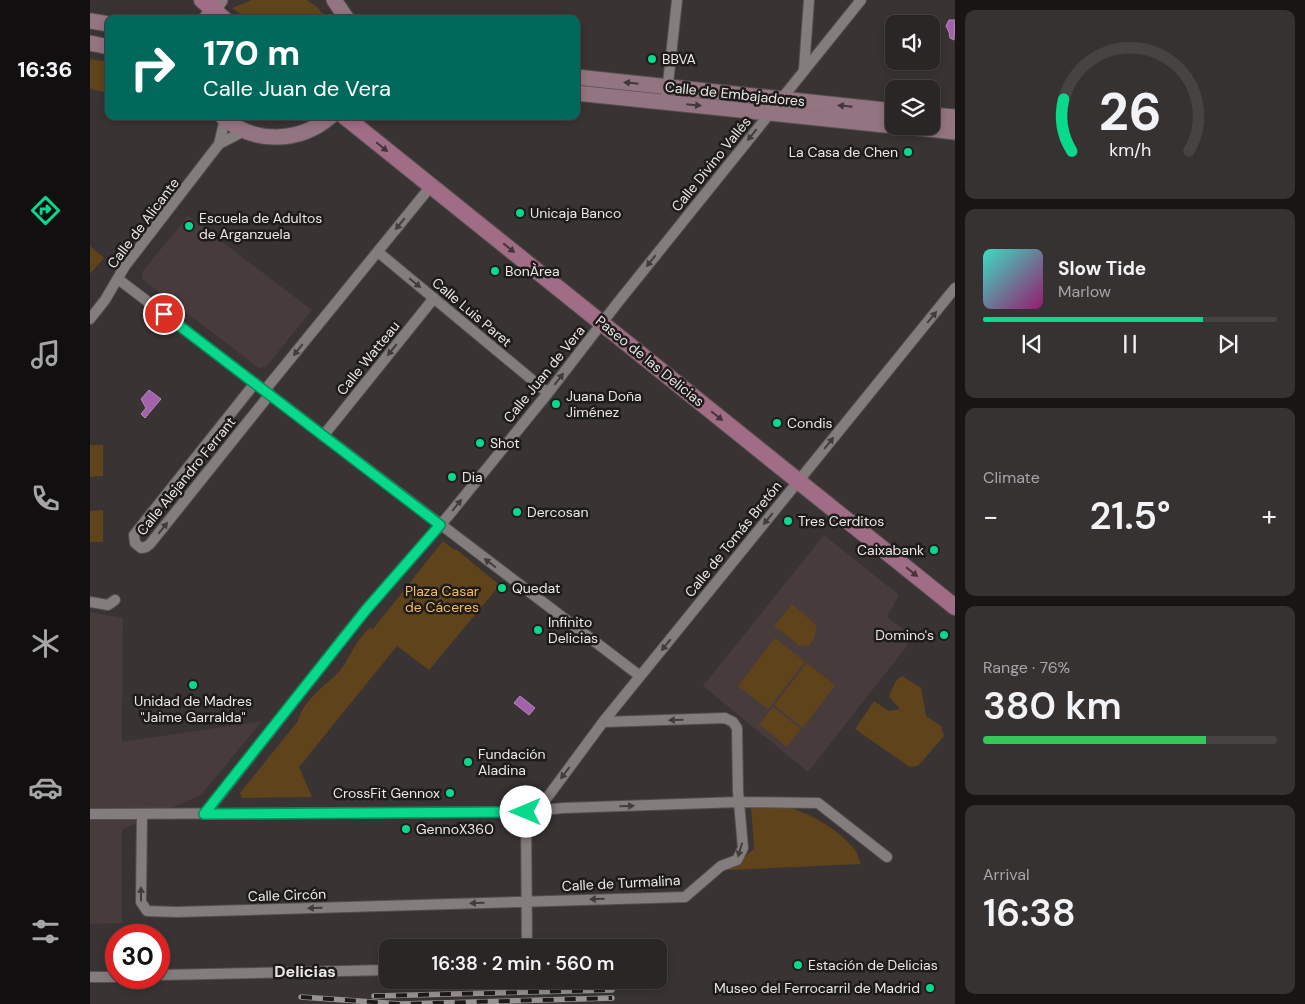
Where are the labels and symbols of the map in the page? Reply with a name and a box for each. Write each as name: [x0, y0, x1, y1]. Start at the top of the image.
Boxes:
place label: BBVA: [662, 50, 696, 68]
marker: BBVA: [646, 53, 658, 65]
street label: Calle de Embajadores: [664, 78, 806, 110]
one-way arrow: [623, 79, 639, 87]
one-way arrow: [687, 101, 703, 109]
one-way arrow: [837, 102, 853, 110]
street label: Calle Divino Vallés: [667, 113, 755, 215]
one-way arrow: [747, 128, 758, 141]
one-way arrow: [375, 141, 388, 152]
place label: La Casa de Chen: [789, 143, 898, 161]
marker: La Casa de Chen: [902, 146, 914, 158]
street label: Calle de Alicante: [103, 174, 183, 272]
place label: Unicaja Banco: [530, 204, 621, 222]
marker: Unicaja Banco: [514, 207, 526, 219]
place label: Escuela de Adultos de Arganzuela: [199, 209, 322, 243]
one-way arrow: [395, 217, 406, 230]
marker: Escuela de Adultos de Arganzuela: [183, 220, 195, 232]
one-way arrow: [502, 243, 515, 254]
one-way arrow: [645, 255, 656, 268]
place label: BonÀrea: [505, 262, 560, 280]
marker: BonÀrea: [489, 265, 501, 277]
street label: Calle Luis Paret: [428, 273, 516, 351]
one-way arrow: [409, 277, 422, 288]
pin: [143, 293, 185, 335]
one-way arrow: [926, 311, 937, 324]
street label: Paseo de las Delicias: [592, 312, 708, 410]
street label: Calle Watteau: [333, 317, 403, 399]
street label: Calle Juan de Vera: [499, 322, 589, 426]
one-way arrow: [292, 343, 303, 356]
one-way arrow: [387, 343, 398, 356]
one-way arrow: [554, 372, 564, 386]
place label: Juana Doña Jiménez: [566, 387, 642, 421]
marker: Juana Doña Jiménez: [550, 398, 562, 410]
one-way arrow: [711, 410, 724, 421]
street label: Calle Alejandro Ferrant: [133, 413, 239, 539]
place label: Condis: [787, 414, 833, 432]
marker: Condis: [771, 417, 783, 429]
place label: Shot: [490, 434, 520, 452]
marker: Shot: [474, 437, 486, 449]
one-way arrow: [823, 437, 834, 449]
place label: Dia: [462, 468, 483, 486]
marker: Dia: [446, 471, 458, 483]
street label: Calle de Tomás Bretón: [681, 477, 785, 601]
one-way arrow: [451, 499, 462, 512]
place label: Dercosan: [527, 503, 589, 521]
marker: Dercosan: [511, 506, 523, 518]
one-way arrow: [762, 512, 773, 525]
place label: Tres Cerditos: [798, 512, 884, 530]
marker: Tres Cerditos: [782, 515, 794, 527]
one-way arrow: [157, 521, 168, 534]
place label: Caixabank: [857, 541, 924, 559]
marker: Caixabank: [928, 544, 940, 556]
one-way arrow: [484, 557, 497, 568]
one-way arrow: [905, 567, 918, 578]
place label: Quedat: [512, 579, 561, 597]
park label: Plaza Casar de Cáceres: [405, 582, 479, 616]
marker: Quedat: [496, 582, 508, 594]
place label: Infinito Delicias: [548, 613, 598, 647]
marker: Infinito Delicias: [532, 624, 544, 636]
place label: Domino's: [875, 626, 934, 644]
marker: Domino's: [938, 629, 950, 641]
one-way arrow: [660, 638, 671, 651]
marker: Unidad de Madres "Jaime Garralda": [187, 679, 199, 691]
place label: Unidad de Madres "Jaime Garralda": [134, 692, 252, 726]
one-way arrow: [668, 716, 684, 724]
place label: Fundación Aladina: [478, 745, 546, 779]
marker: Fundación Aladina: [462, 756, 474, 768]
one-way arrow: [560, 766, 570, 780]
place label: CrossFit Gennox: [333, 784, 440, 802]
position arrow: [499, 785, 551, 837]
marker: CrossFit Gennox: [444, 787, 456, 799]
one-way arrow: [620, 802, 636, 810]
place label: GennoX360: [416, 820, 494, 838]
marker: GennoX360: [400, 823, 412, 835]
one-way arrow: [735, 843, 743, 858]
street label: Calle de Turmalina: [561, 871, 681, 895]
street label: Calle Circón: [248, 885, 326, 905]
one-way arrow: [137, 886, 145, 902]
one-way arrow: [588, 895, 604, 903]
one-way arrow: [469, 899, 485, 907]
one-way arrow: [307, 904, 323, 912]
speed limit sign: 30: [105, 924, 170, 989]
place label: Estación de Delicias: [808, 956, 938, 974]
marker: Estación de Delicias: [792, 959, 804, 971]
district label: Delicias: [274, 961, 336, 982]
place label: Museo del Ferrocarril de Madrid: [714, 979, 920, 997]
marker: Museo del Ferrocarril de Madrid: [924, 982, 936, 994]

